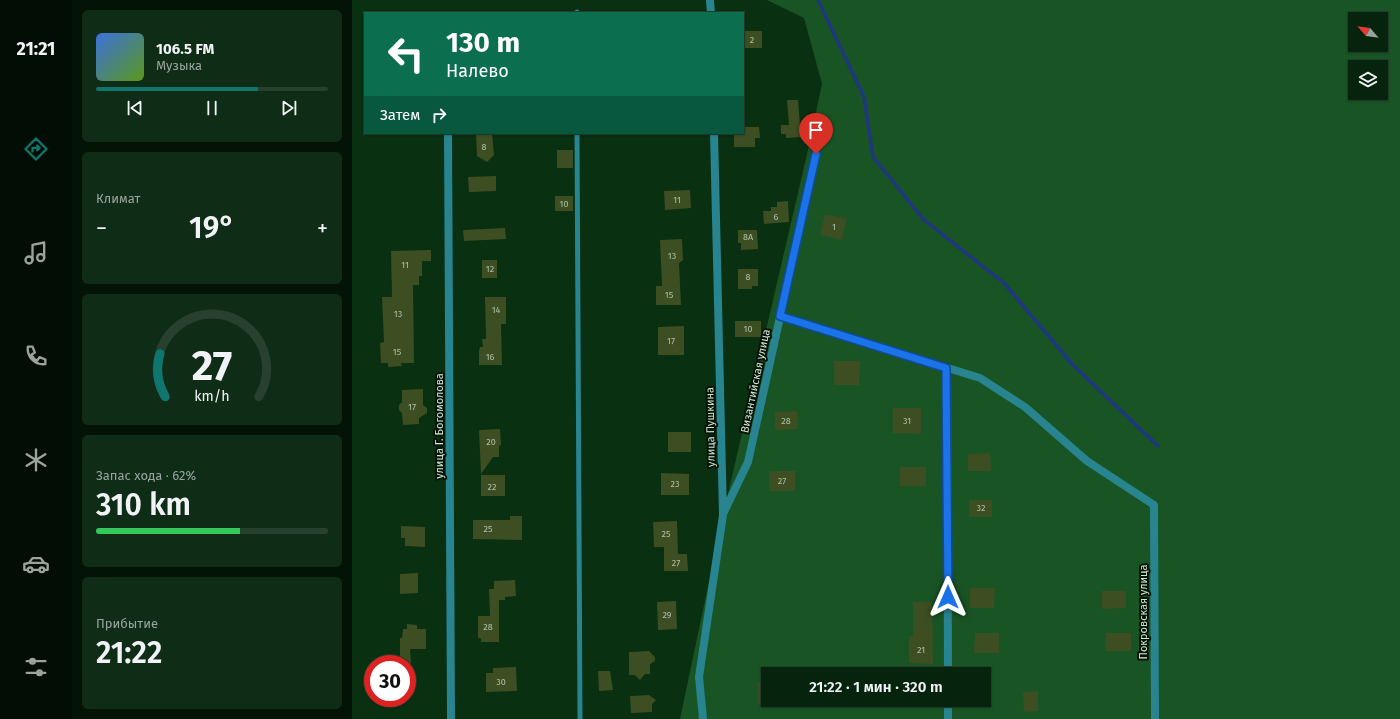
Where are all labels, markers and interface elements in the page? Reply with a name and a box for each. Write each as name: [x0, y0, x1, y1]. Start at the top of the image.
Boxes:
north arrow: [1348, 12, 1388, 52]
map controls: [1348, 12, 1388, 100]
text: 130 m: [446, 26, 520, 59]
icon: left: [380, 28, 432, 80]
house number: 2: [750, 35, 754, 45]
text: 21:21: [17, 38, 55, 60]
text: 106.5 FM: [156, 40, 214, 58]
text: Музыка: [156, 58, 202, 73]
text: Налево: [446, 60, 509, 82]
button: layers: [1348, 60, 1388, 100]
icon: previous: [124, 97, 146, 119]
icon: pause: [201, 97, 223, 119]
icon: next: [278, 97, 300, 119]
icon: right: [428, 104, 450, 126]
text: Затем: [380, 106, 420, 124]
pin: [799, 113, 833, 154]
icon: arrive: [805, 119, 827, 141]
icon: directions: [22, 135, 50, 163]
house number: 8: [482, 142, 487, 152]
text: Климат: [96, 191, 140, 206]
house number: 11: [673, 195, 681, 205]
house number: 10: [560, 199, 568, 209]
text: 19°: [189, 210, 235, 246]
house number: 6: [774, 212, 779, 222]
text: −: [96, 215, 107, 242]
text: +: [317, 215, 328, 242]
house number: 1: [832, 222, 836, 232]
house number: 8А: [743, 232, 754, 242]
icon: music: [22, 239, 50, 267]
house number: 13: [668, 251, 676, 261]
house number: 11: [401, 260, 409, 270]
house number: 12: [486, 264, 494, 274]
house number: 8: [746, 272, 751, 282]
house number: 15: [665, 290, 674, 300]
house number: 14: [492, 305, 501, 315]
house number: 13: [394, 309, 402, 319]
house number: 10: [744, 324, 752, 334]
street label: Византийская улица: [738, 328, 773, 434]
house number: 17: [667, 336, 675, 346]
text: 27: [192, 341, 232, 391]
icon: phone: [22, 342, 50, 370]
house number: 15: [393, 347, 402, 357]
house number: 16: [486, 352, 495, 362]
street label: улица Г. Богомолова: [433, 373, 446, 479]
street label: улица Пушкина: [703, 387, 718, 467]
text: km/h: [194, 388, 230, 405]
house number: 17: [408, 402, 416, 412]
house number: 28: [781, 416, 791, 426]
house number: 31: [903, 416, 911, 426]
house number: 20: [486, 437, 496, 447]
icon: climate: [22, 446, 50, 474]
text: Запас хода · 62%: [96, 468, 196, 483]
house number: 27: [778, 476, 786, 486]
house number: 23: [671, 479, 679, 489]
house number: 22: [488, 482, 496, 492]
text: 310 km: [96, 487, 191, 523]
house number: 32: [977, 503, 985, 513]
house number: 25: [484, 524, 493, 534]
house number: 25: [662, 529, 671, 539]
icon: car: [22, 550, 50, 578]
house number: 27: [672, 558, 680, 568]
street label: Покровская улица: [1137, 564, 1150, 660]
position arrow: [927, 576, 969, 618]
house number: 29: [662, 610, 672, 620]
text: Прибытие: [96, 616, 158, 631]
house number: 28: [483, 622, 493, 632]
text: 21:22: [96, 635, 162, 671]
house number: 21: [917, 645, 925, 655]
icon: filters: [22, 653, 50, 681]
speed limit sign: 30: [364, 655, 416, 707]
house number: 30: [496, 677, 506, 687]
text: 21:22 · 1 мин · 320 m: [809, 678, 943, 696]

